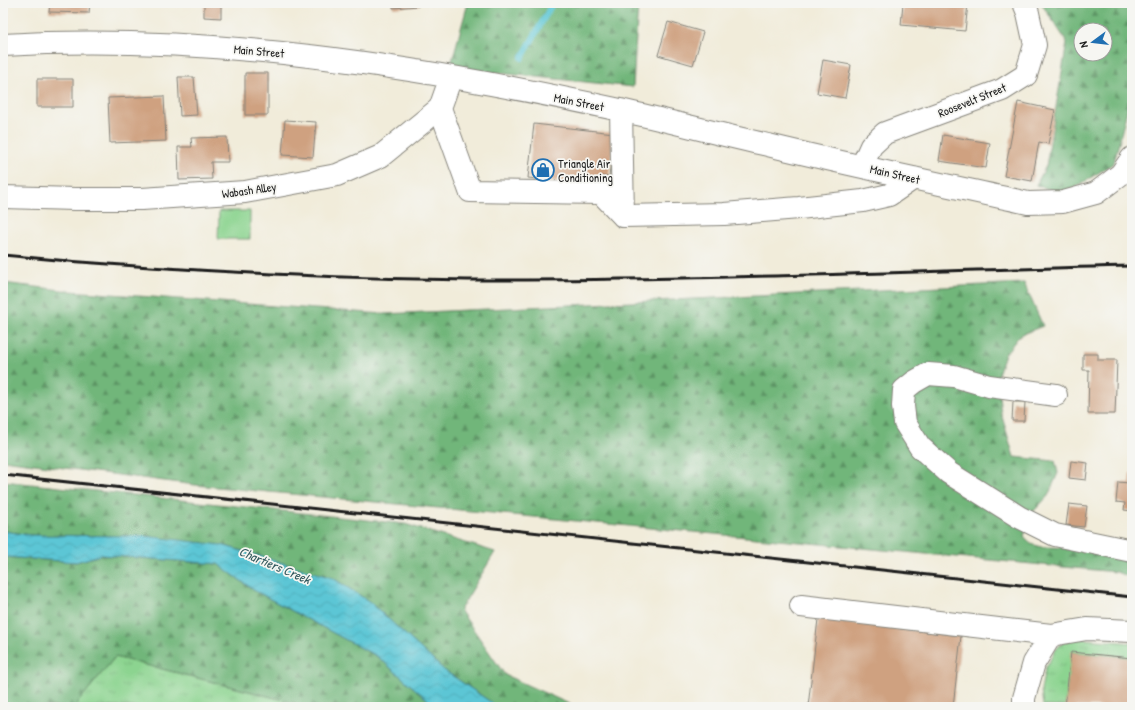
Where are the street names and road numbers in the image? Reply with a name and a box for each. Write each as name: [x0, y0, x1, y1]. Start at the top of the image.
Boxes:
street label: Main Street: [233, 40, 286, 62]
street label: Roosevelt Street: [935, 78, 1009, 121]
street label: Main Street: [553, 89, 606, 115]
street label: Main Street: [868, 160, 922, 188]
street label: Wabash Alley: [221, 178, 277, 202]

